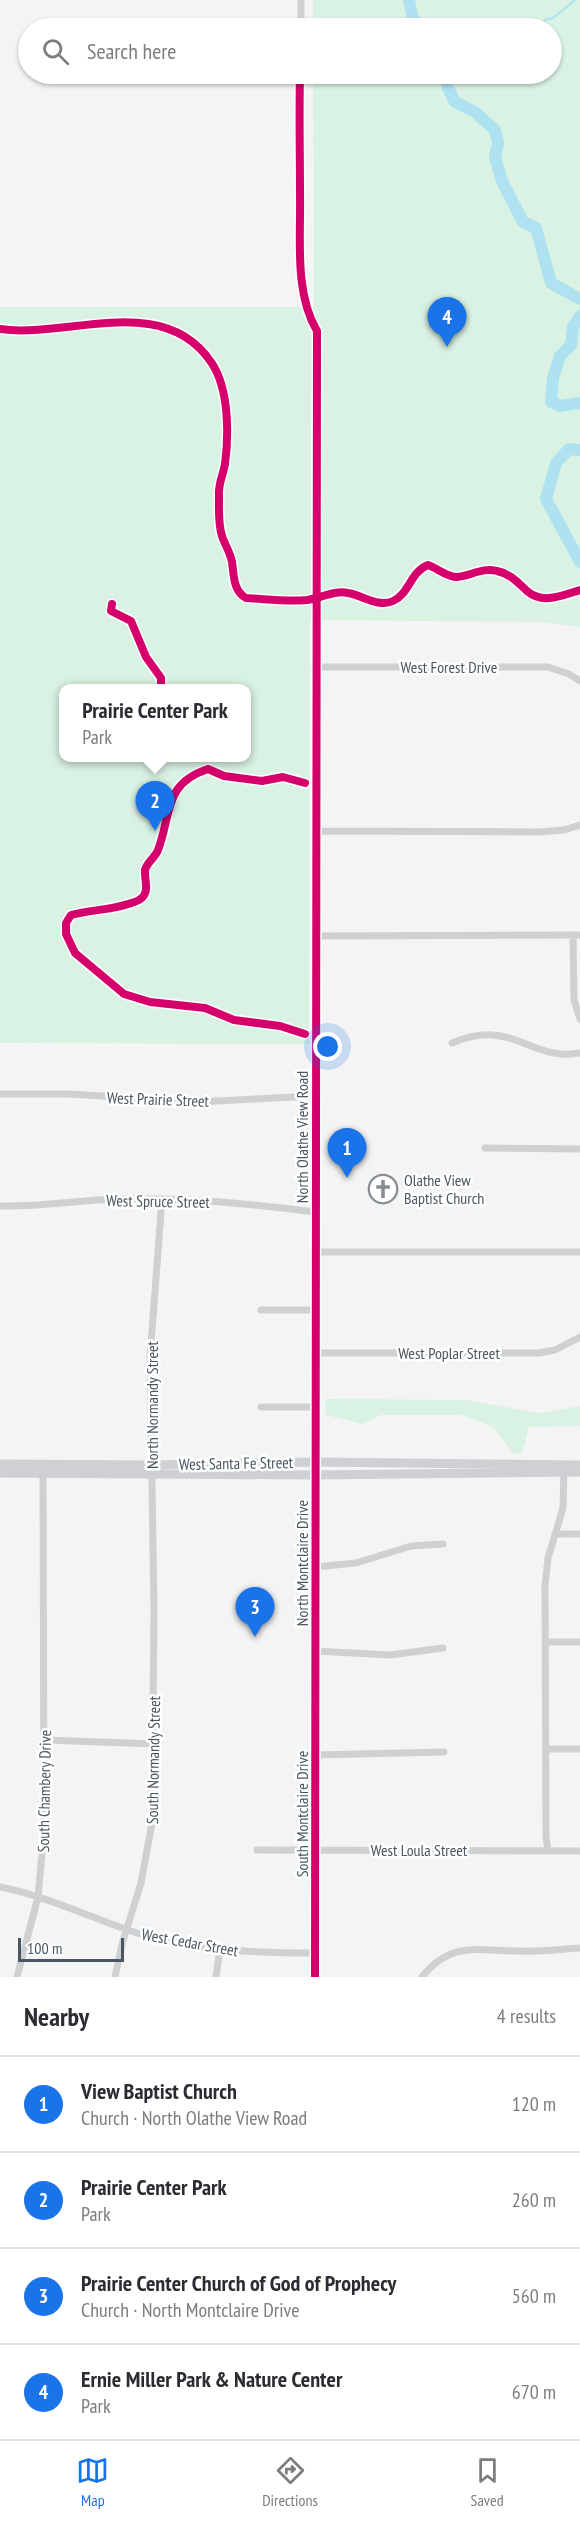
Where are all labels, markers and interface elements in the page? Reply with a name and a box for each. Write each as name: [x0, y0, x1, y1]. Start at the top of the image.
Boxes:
search box: [18, 18, 562, 84]
icon: search: [39, 35, 72, 68]
text: Search here: [87, 37, 176, 65]
pin: 4: [428, 298, 466, 347]
street label: West Forest Drive: [401, 657, 497, 677]
popup: [59, 684, 251, 762]
text: Prairie Center Park: [82, 696, 228, 724]
text: Park: [82, 724, 112, 750]
pin: 2: [136, 782, 174, 831]
your location: [313, 1032, 342, 1061]
street label: North Olathe View Road: [292, 1071, 312, 1203]
street label: West Prairie Street: [107, 1087, 210, 1111]
pin: 1: [328, 1128, 366, 1178]
place label: Olathe View Baptist Church: [404, 1170, 484, 1208]
church icon: Olathe View Baptist Church: [367, 1173, 399, 1205]
street label: West Spruce Street: [106, 1190, 211, 1212]
street label: North Normandy Street: [142, 1340, 162, 1469]
street label: West Poplar Street: [398, 1343, 500, 1363]
street label: West Santa Fe Street: [179, 1452, 294, 1474]
street label: North Montclaire Drive: [292, 1500, 312, 1626]
pin: 3: [236, 1588, 274, 1637]
street label: South Normandy Street: [142, 1695, 164, 1824]
street label: South Chambery Drive: [33, 1729, 55, 1853]
street label: South Montclaire Drive: [292, 1751, 312, 1877]
street label: West Loula Street: [371, 1840, 468, 1860]
street label: West Cedar Street: [140, 1924, 240, 1960]
scale bar: [18, 1935, 124, 1962]
text: 100 m: [27, 1938, 62, 1958]
text: Nearby: [24, 2000, 89, 2033]
text: 4 results: [497, 2003, 556, 2029]
text: View Baptist Church: [81, 2077, 237, 2105]
text: 1: [39, 2091, 48, 2117]
text: 120 m: [512, 2091, 556, 2117]
text: Church · North Olathe View Road: [81, 2105, 307, 2131]
text: Prairie Center Park: [81, 2173, 227, 2201]
text: 2: [39, 2187, 48, 2213]
text: 260 m: [512, 2187, 556, 2213]
text: Park: [81, 2201, 111, 2227]
text: Prairie Center Church of God of Prophecy: [81, 2269, 396, 2297]
text: 3: [39, 2283, 48, 2309]
text: 560 m: [512, 2283, 556, 2309]
text: Church · North Montclaire Drive: [81, 2297, 300, 2323]
text: Ernie Miller Park & Nature Center: [81, 2365, 342, 2393]
text: 4: [39, 2379, 48, 2405]
text: 670 m: [512, 2379, 556, 2405]
text: Park: [81, 2393, 111, 2419]
tab: Map: [76, 2454, 109, 2510]
tab: Directions: [262, 2454, 318, 2510]
tab: Saved: [471, 2454, 504, 2510]

